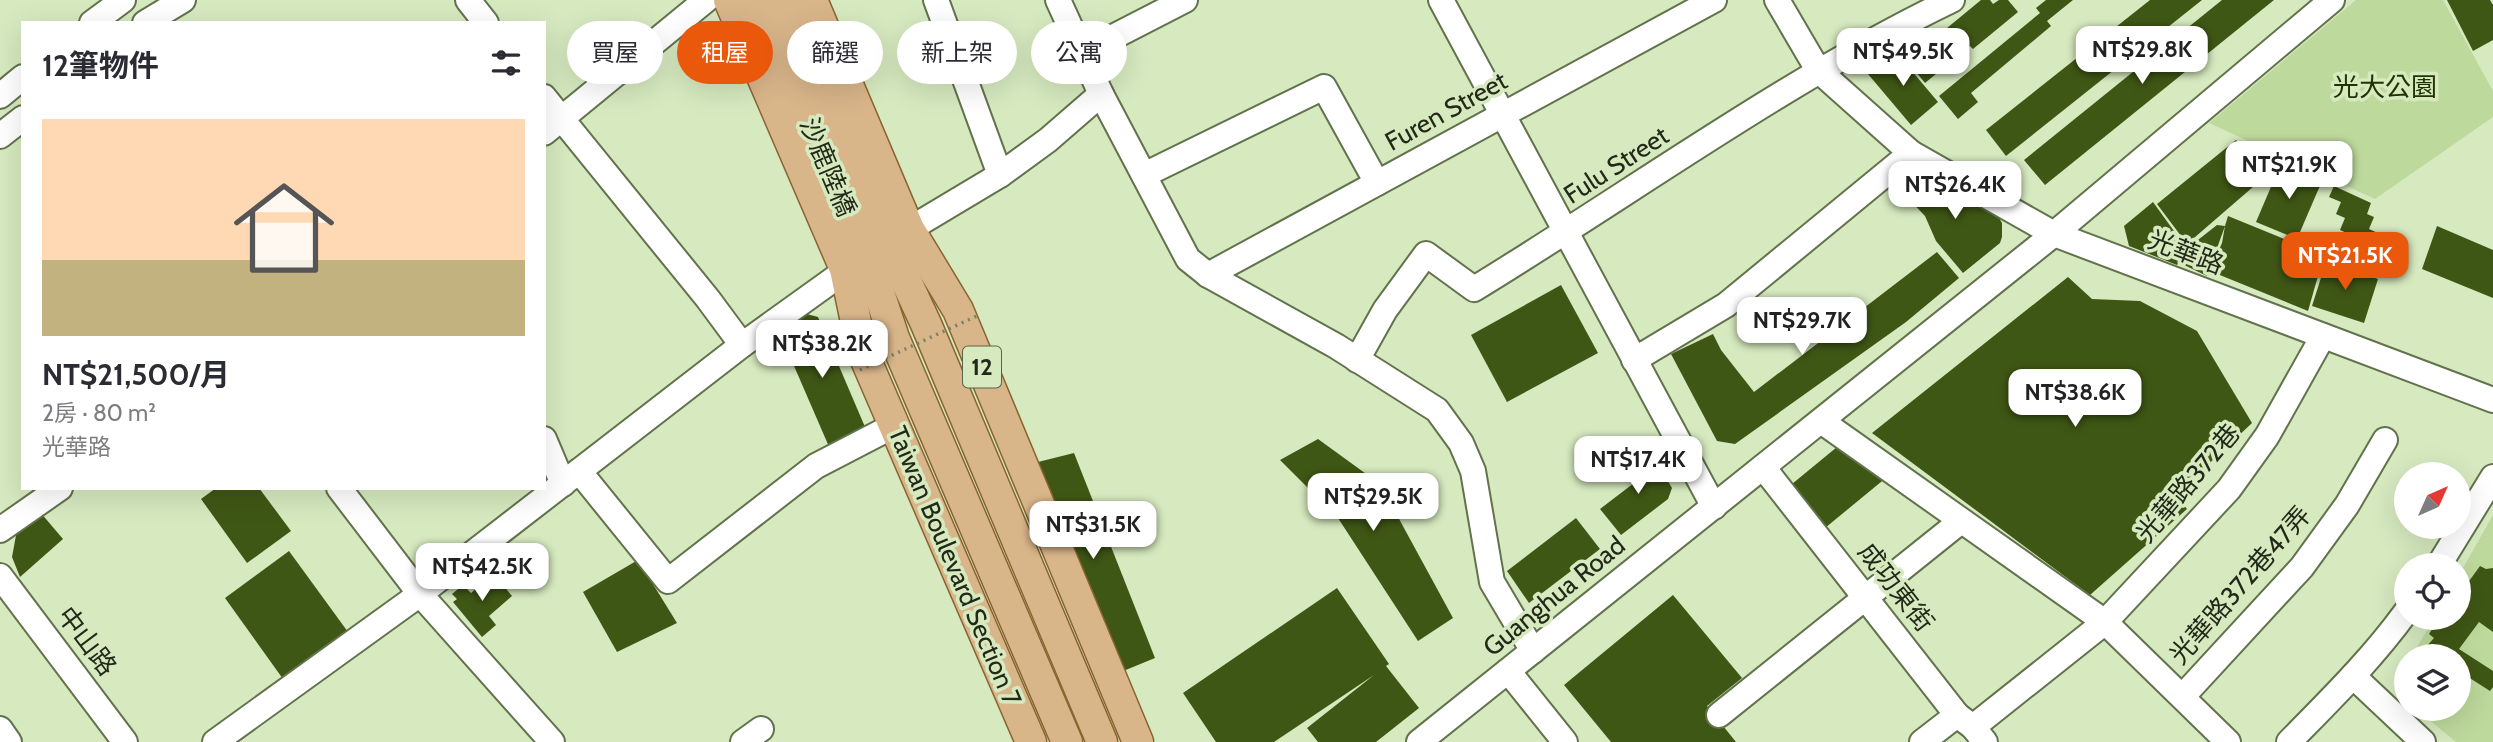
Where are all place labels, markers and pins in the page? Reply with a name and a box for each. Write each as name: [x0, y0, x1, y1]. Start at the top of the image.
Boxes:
pin: NT$29.8K: [2070, 27, 2214, 86]
pin: NT$49.5K: [1831, 28, 1975, 88]
pin: NT$21.9K: [2217, 142, 2361, 201]
pin: NT$26.4K: [1883, 162, 2027, 221]
pin: NT$21.5K: [2273, 232, 2417, 292]
pin: NT$29.7K: [1730, 298, 1874, 357]
pin: NT$38.2K: [750, 320, 894, 380]
pin: NT$38.6K: [2003, 370, 2147, 429]
pin: NT$17.4K: [1566, 436, 1710, 496]
pin: NT$29.5K: [1301, 474, 1445, 533]
pin: NT$31.5K: [1021, 502, 1165, 561]
pin: NT$42.5K: [410, 544, 554, 603]

